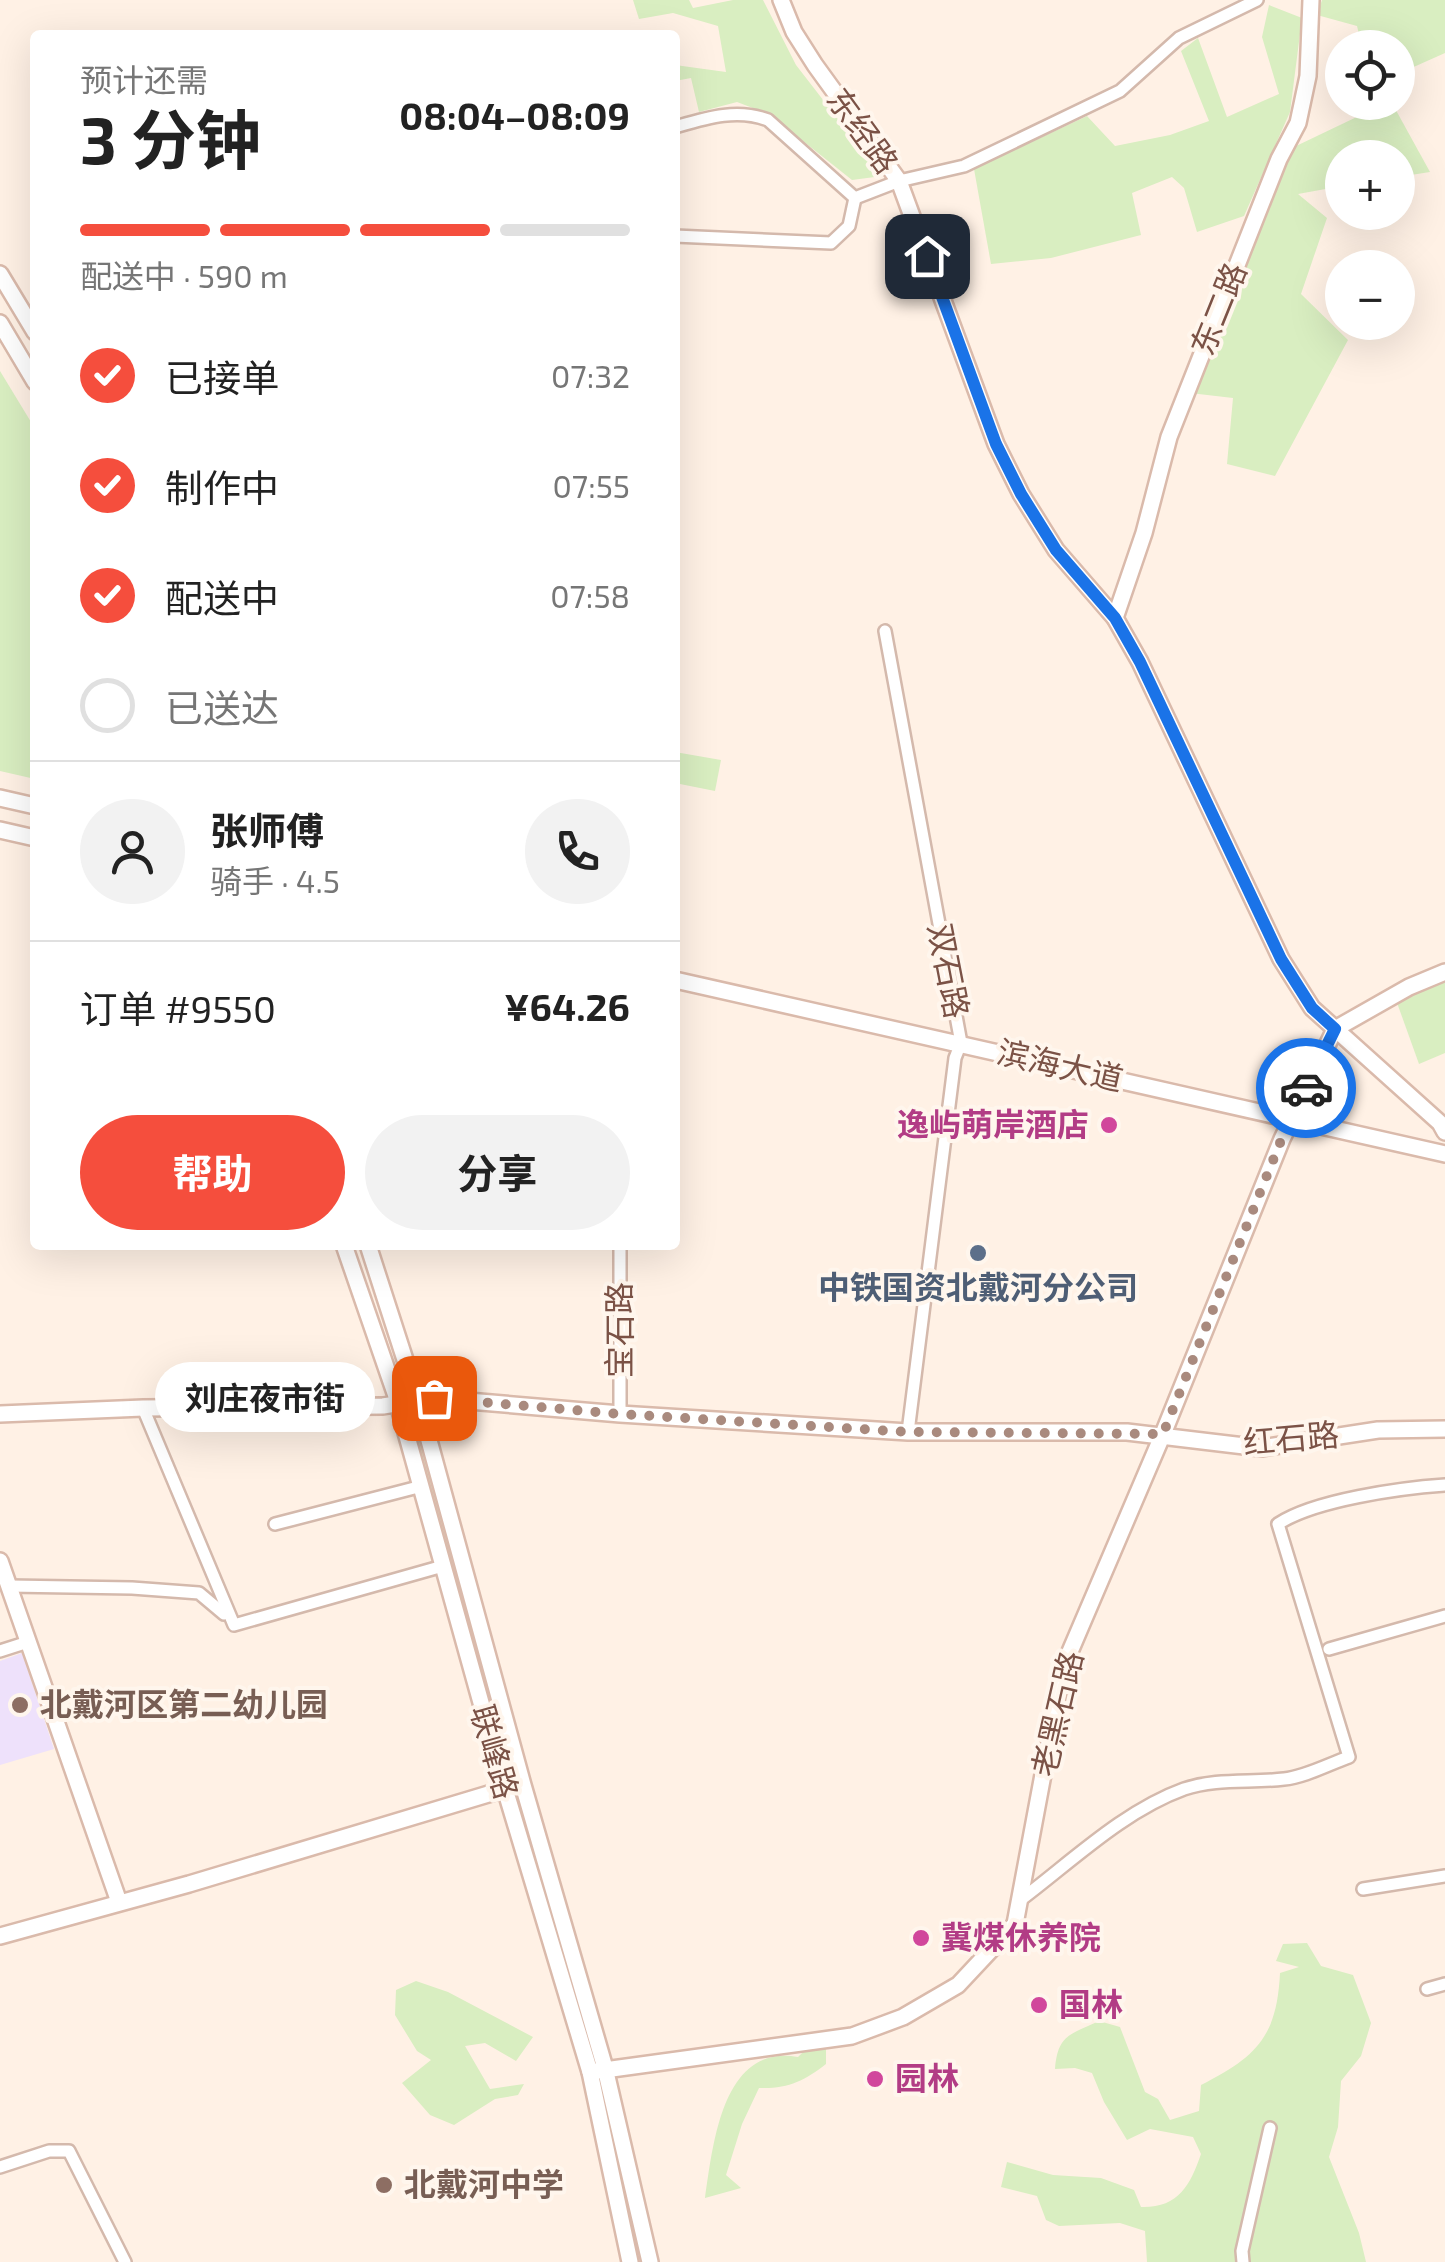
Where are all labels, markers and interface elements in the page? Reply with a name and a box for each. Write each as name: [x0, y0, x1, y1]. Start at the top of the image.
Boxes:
map controls: [1325, 30, 1415, 340]
button: locate: [1325, 30, 1415, 120]
text: 预计还需: [80, 60, 208, 98]
street label: 东经路: [820, 80, 907, 180]
text: 08:04–08:09: [399, 92, 630, 138]
text: 3 分钟: [80, 99, 261, 177]
button: +: [1325, 140, 1415, 230]
pin: [885, 214, 970, 299]
icon: home: [900, 229, 955, 284]
button: −: [1325, 250, 1415, 340]
text: 配送中 · 590 m: [80, 256, 288, 294]
street label: 东二路: [1182, 257, 1253, 360]
icon: check: [80, 348, 135, 403]
text: 已接单: [165, 354, 279, 400]
text: 07:32: [551, 356, 630, 394]
icon: check: [80, 458, 135, 513]
text: 制作中: [165, 464, 279, 510]
text: 07:55: [552, 466, 630, 504]
icon: check: [80, 568, 135, 623]
text: 配送中: [165, 574, 279, 620]
text: 07:58: [550, 576, 630, 614]
text: 已送达: [165, 684, 279, 730]
button: person: [80, 799, 185, 904]
button: phone: [525, 799, 630, 904]
text: 张师傅: [210, 807, 324, 853]
text: 骑手 · 4.5: [210, 861, 340, 899]
street label: 双石路: [922, 920, 978, 1021]
text: ¥64.26: [504, 983, 630, 1029]
text: 订单 #9550: [80, 985, 276, 1031]
street label: 滨海大道: [994, 1031, 1127, 1097]
courier: [1256, 1038, 1356, 1138]
icon: car: [1279, 1061, 1334, 1116]
place label: 逸屿萌岸酒店: [897, 1104, 1089, 1142]
marker: 逸屿萌岸酒店: [1098, 1114, 1120, 1136]
button: 帮助: [80, 1115, 345, 1230]
button: 分享: [365, 1115, 630, 1230]
marker: 中铁国资北戴河分公司: [967, 1242, 989, 1264]
place label: 中铁国资北戴河分公司: [818, 1267, 1138, 1305]
street label: 宝石路: [599, 1282, 637, 1378]
pin: [392, 1356, 477, 1441]
callout: 刘庄夜市街: [154, 1363, 374, 1433]
icon: bag: [407, 1371, 462, 1426]
text: 刘庄夜市街: [185, 1378, 345, 1416]
street label: 红石路: [1241, 1414, 1340, 1460]
street label: 老黑石路: [1023, 1647, 1089, 1780]
place label: 北戴河区第二幼儿园: [40, 1684, 328, 1722]
marker: 北戴河区第二幼儿园: [9, 1694, 31, 1716]
street label: 联峰路: [464, 1700, 527, 1803]
place label: 冀煤休养院: [941, 1917, 1101, 1955]
marker: 冀煤休养院: [910, 1927, 932, 1949]
place label: 国林: [1059, 1984, 1123, 2022]
marker: 国林: [1028, 1994, 1050, 2016]
place label: 园林: [895, 2058, 959, 2096]
marker: 园林: [864, 2068, 886, 2090]
place label: 北戴河中学: [404, 2164, 564, 2202]
marker: 北戴河中学: [373, 2174, 395, 2196]

